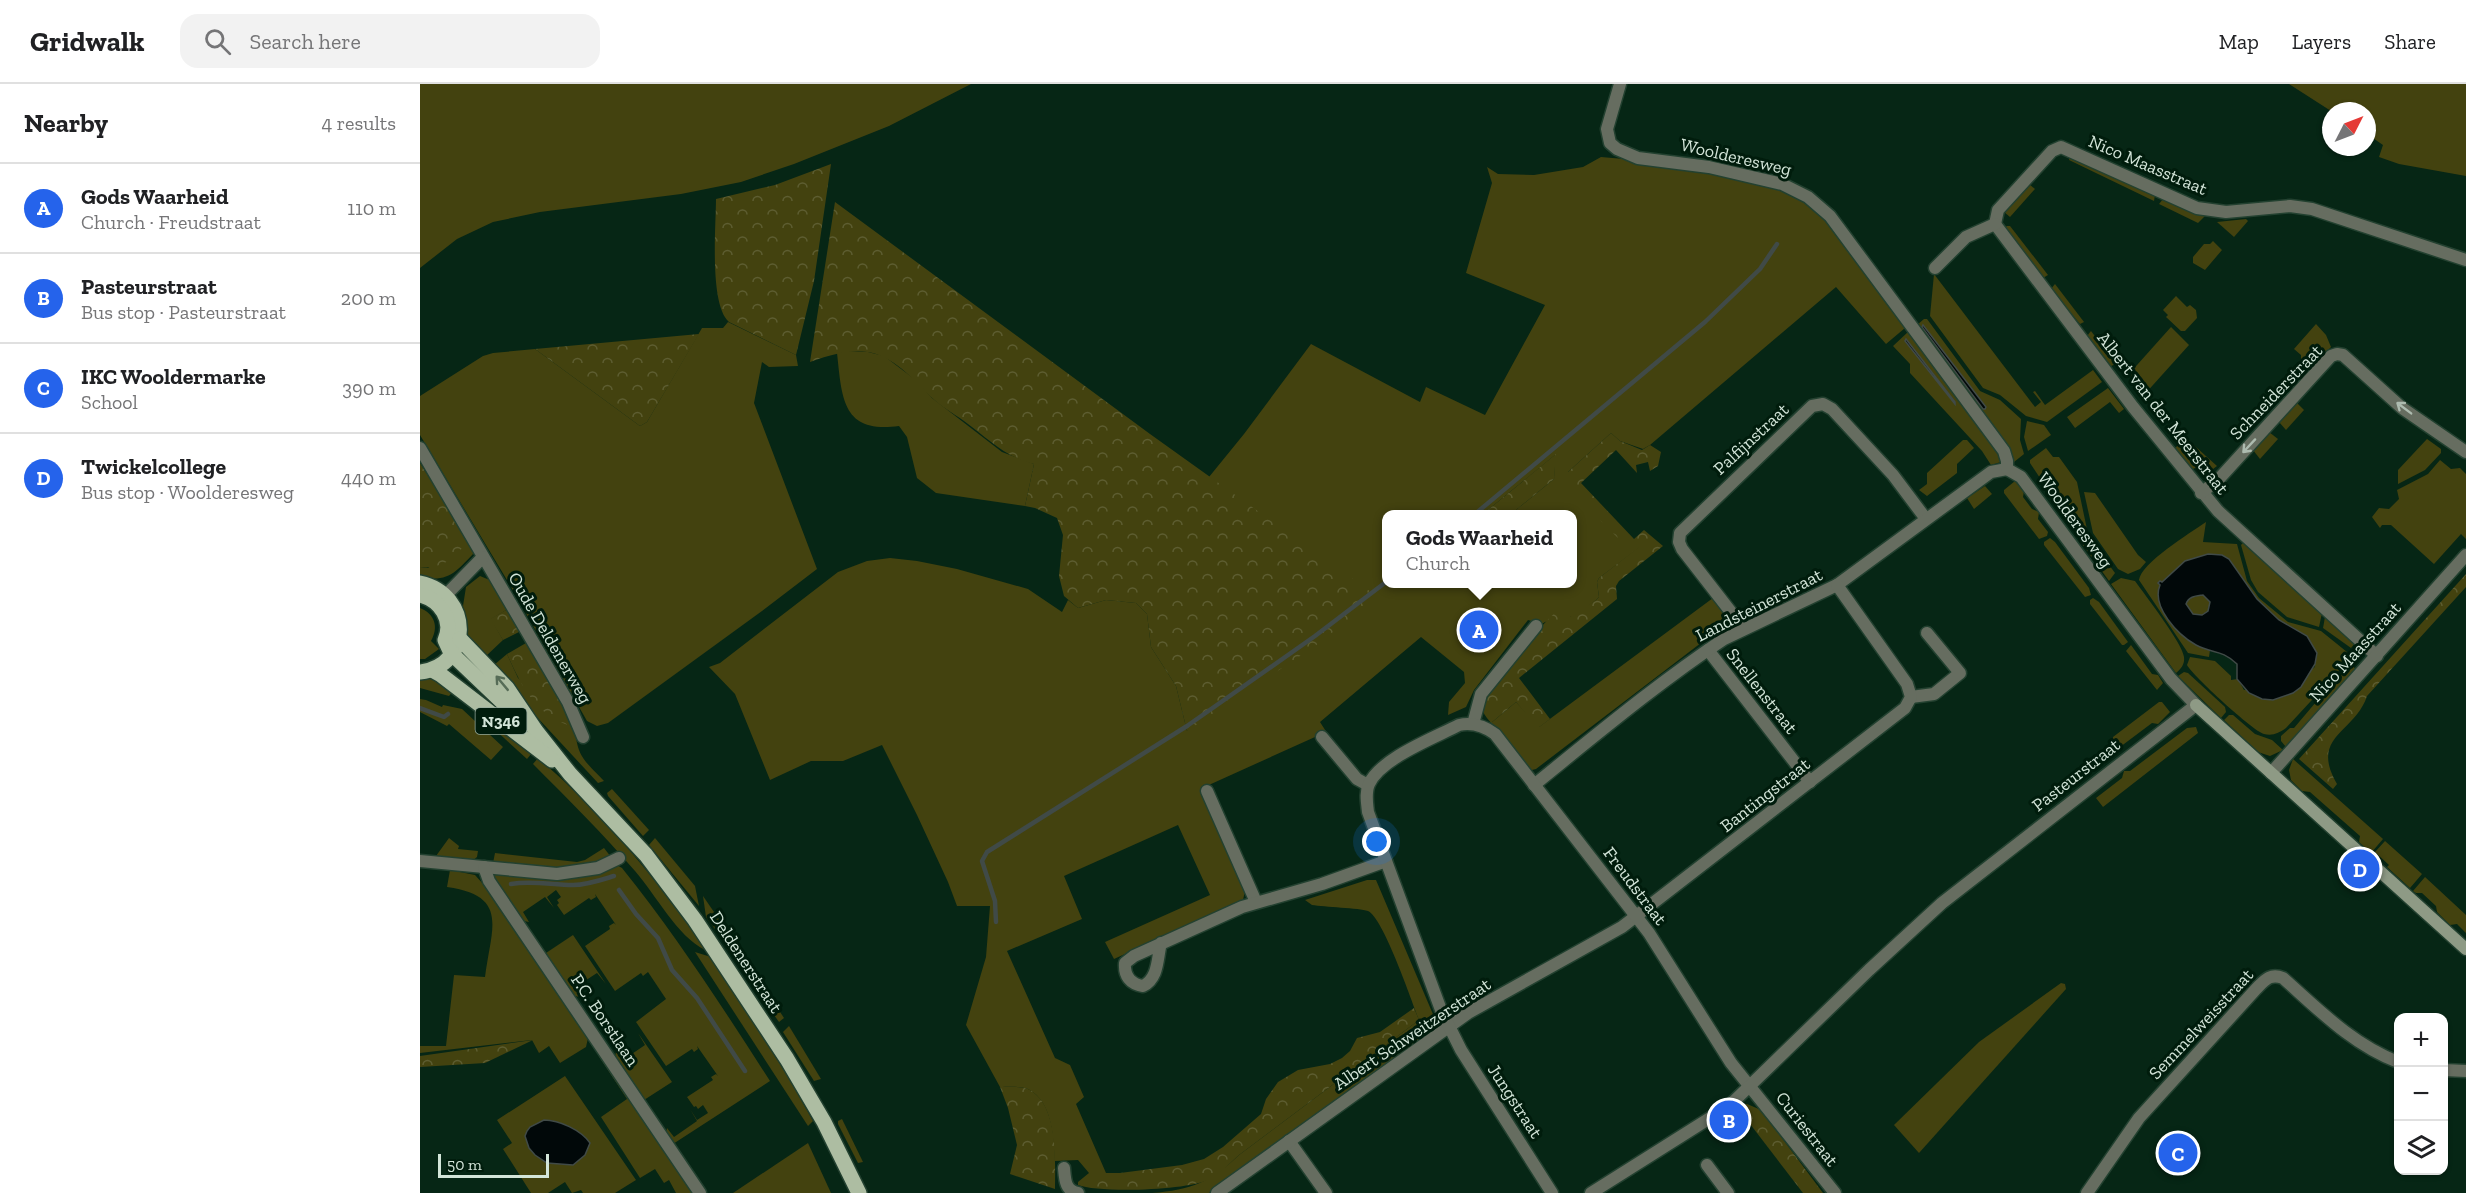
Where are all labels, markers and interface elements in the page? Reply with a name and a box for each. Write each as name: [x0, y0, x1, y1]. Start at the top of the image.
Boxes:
search box: [180, 14, 600, 68]
text: Gridwalk: [30, 25, 144, 58]
icon: search: [201, 25, 234, 58]
text: Search here: [249, 28, 361, 55]
text: Map: [2219, 29, 2259, 54]
text: Layers: [2292, 29, 2351, 54]
text: Share: [2384, 29, 2436, 54]
north arrow: [2322, 102, 2376, 156]
text: Nearby: [24, 107, 108, 139]
text: 4 results: [321, 111, 396, 135]
street label: Nico Maasstraat: [2085, 130, 2211, 200]
street label: Woolderesweg: [1678, 134, 1794, 181]
text: Gods Waarheid: [81, 183, 228, 210]
text: A: [37, 196, 50, 220]
text: 110 m: [347, 196, 396, 220]
text: Church · Freudstraat: [81, 210, 261, 234]
text: Pasteurstraat: [81, 273, 217, 300]
text: B: [37, 286, 50, 310]
text: 200 m: [341, 286, 396, 310]
text: Bus stop · Pasteurstraat: [81, 300, 286, 324]
street label: Albert van der Meerstraat: [2093, 327, 2234, 499]
street label: Schneiderstraat: [2225, 340, 2327, 444]
text: IKC Wooldermarke: [81, 363, 266, 390]
text: C: [37, 376, 50, 400]
text: 390 m: [342, 376, 396, 400]
text: School: [81, 390, 138, 414]
street label: Palfijnstraat: [1709, 398, 1793, 479]
one-way arrow: [2397, 402, 2413, 415]
one-way arrow: [2242, 439, 2256, 454]
text: Twickelcollege: [81, 453, 226, 480]
text: D: [37, 466, 50, 490]
text: 440 m: [341, 466, 396, 490]
street label: Woolderesweg: [2033, 468, 2117, 572]
text: Bus stop · Woolderesweg: [81, 480, 294, 504]
popup: [1382, 510, 1577, 588]
text: Gods Waarheid: [1406, 524, 1553, 551]
text: Church: [1406, 551, 1470, 575]
street label: Landsteinerstraat: [1692, 563, 1826, 646]
street label: Oude Deldenerweg: [503, 568, 597, 708]
street label: Nico Maasstraat: [2304, 597, 2406, 706]
pin: A: [1460, 608, 1498, 652]
street label: Snellenstraat: [1722, 644, 1803, 739]
one-way arrow: [496, 675, 509, 691]
road number: N346: [476, 708, 526, 734]
street label: Pasteurstraat: [2028, 734, 2125, 816]
street label: Bantingstraat: [1716, 753, 1815, 837]
your location: [1362, 827, 1391, 856]
street label: Freudstraat: [1598, 843, 1672, 930]
pin: D: [2340, 846, 2380, 892]
street label: Deldenerstraat: [705, 907, 787, 1017]
street label: Semmelweisstraat: [2144, 964, 2258, 1084]
street label: P.C. Borstlaan: [566, 970, 644, 1071]
street label: Albert Schweitzerstraat: [1329, 973, 1495, 1095]
map controls: [2394, 1013, 2448, 1175]
button: +: [2394, 1013, 2448, 1067]
street label: Jungstraat: [1483, 1060, 1547, 1143]
button: −: [2394, 1067, 2448, 1121]
street label: Curiestraat: [1771, 1087, 1843, 1171]
pin: B: [1710, 1098, 1748, 1142]
button: layers: [2394, 1121, 2448, 1175]
pin: C: [2158, 1130, 2198, 1176]
scale bar: [438, 1151, 549, 1178]
text: 50 m: [447, 1155, 482, 1174]

